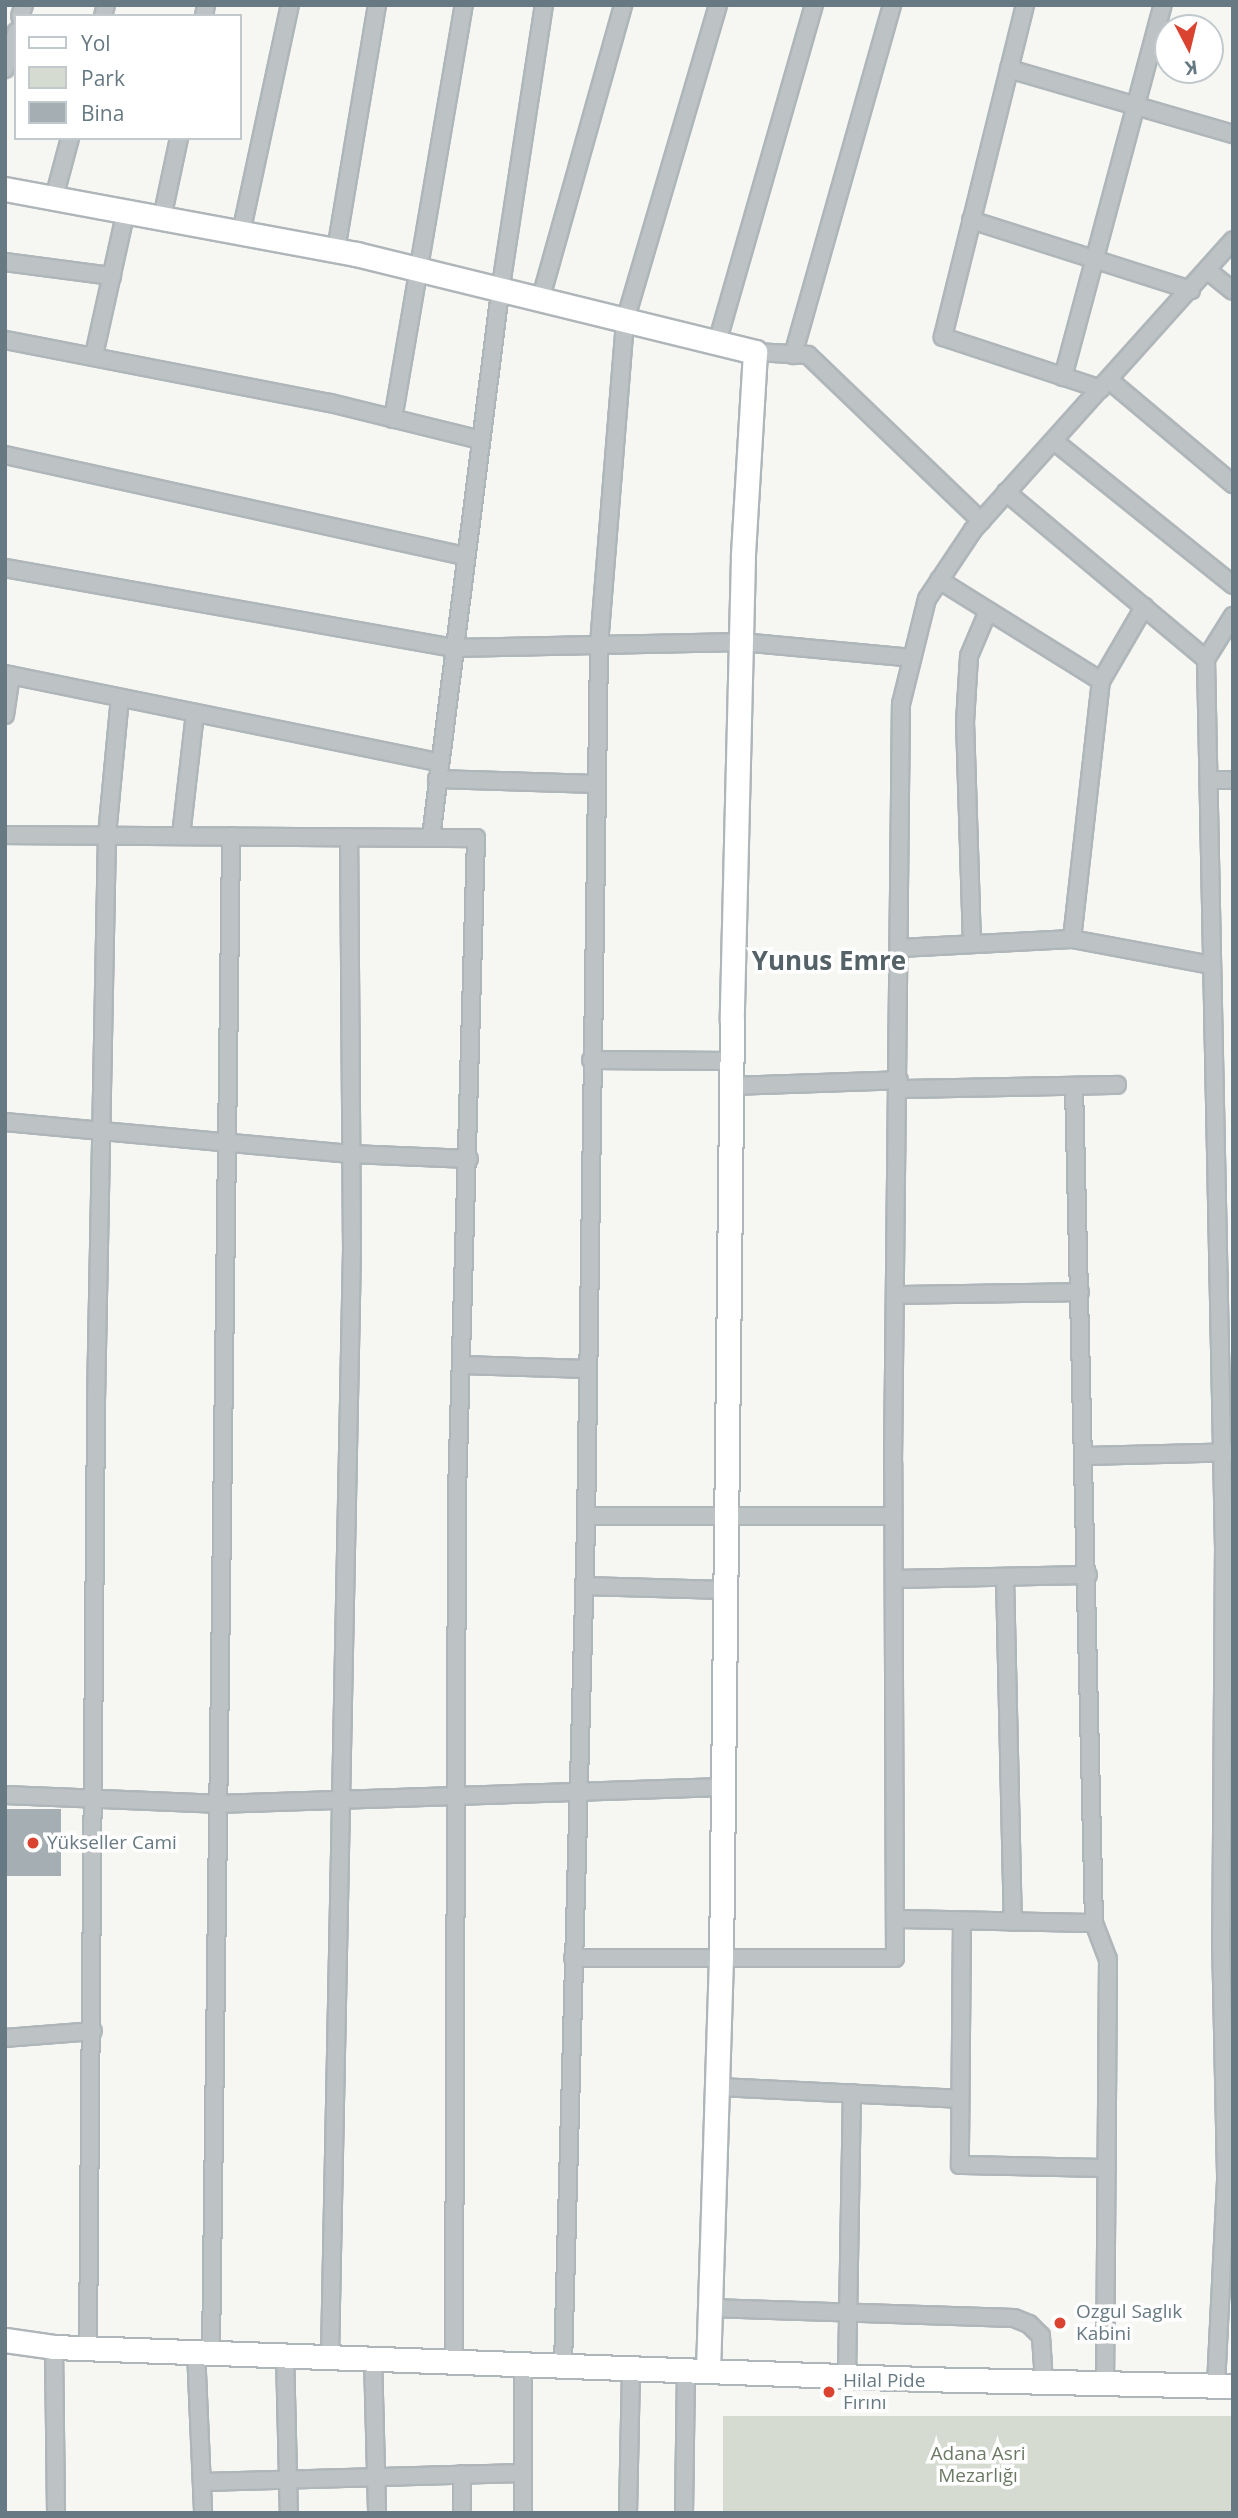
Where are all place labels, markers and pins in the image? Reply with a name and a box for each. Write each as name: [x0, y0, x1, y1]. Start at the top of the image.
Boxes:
place label: Yükseller Cami: [47, 1832, 177, 1854]
marker: Yükseller Cami: [25, 1835, 41, 1851]
place label: Ozgul Saglık Kabini: [1076, 2301, 1182, 2345]
marker: Ozgul Saglık Kabini: [1050, 2313, 1070, 2333]
place label: Hilal Pide Fırını: [843, 2370, 925, 2414]
marker: Hilal Pide Fırını: [821, 2384, 837, 2400]

